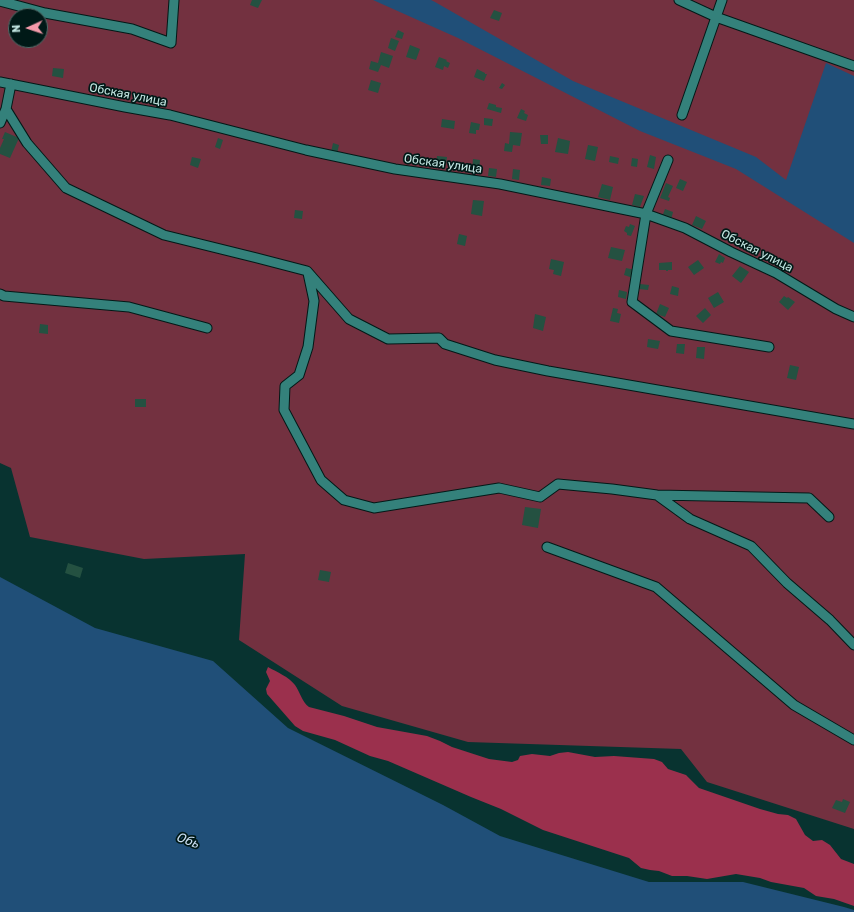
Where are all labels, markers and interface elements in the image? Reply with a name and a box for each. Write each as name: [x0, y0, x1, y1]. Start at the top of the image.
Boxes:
north arrow: [8, 8, 48, 48]
text: N: [10, 24, 23, 33]
street label: Обская улица: [88, 80, 168, 110]
street label: Обская улица: [403, 151, 483, 177]
street label: Обская улица: [719, 227, 795, 275]
water label: Обь: [175, 830, 201, 852]

